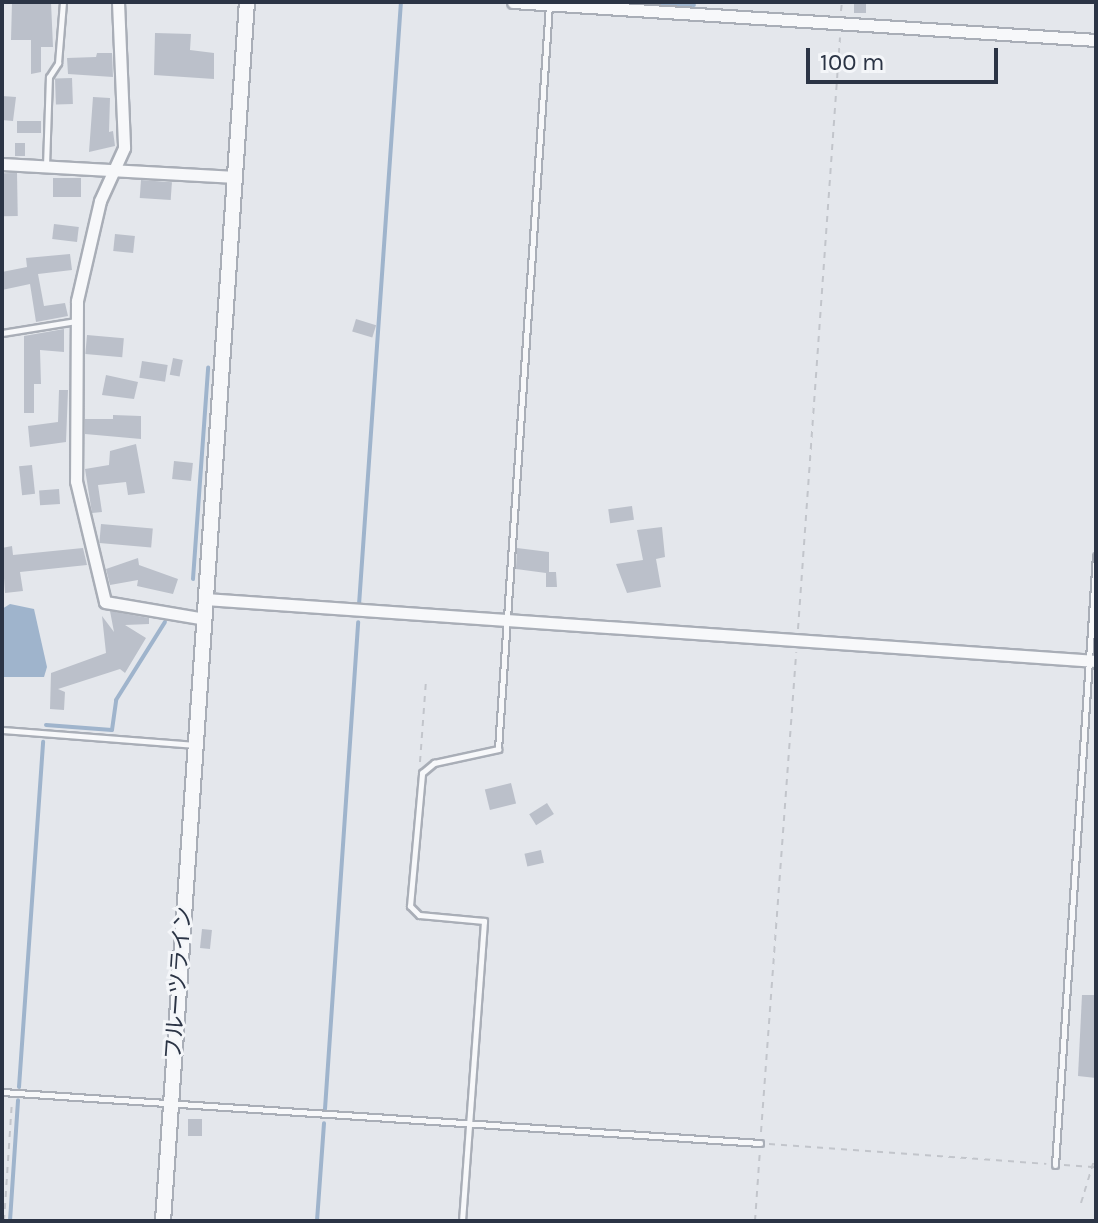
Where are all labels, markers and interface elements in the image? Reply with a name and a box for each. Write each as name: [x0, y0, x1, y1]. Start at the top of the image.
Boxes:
scale bar: [810, 32, 1002, 82]
text: 100 m: [820, 48, 885, 76]
street label: フルーツライン: [160, 905, 198, 1061]

